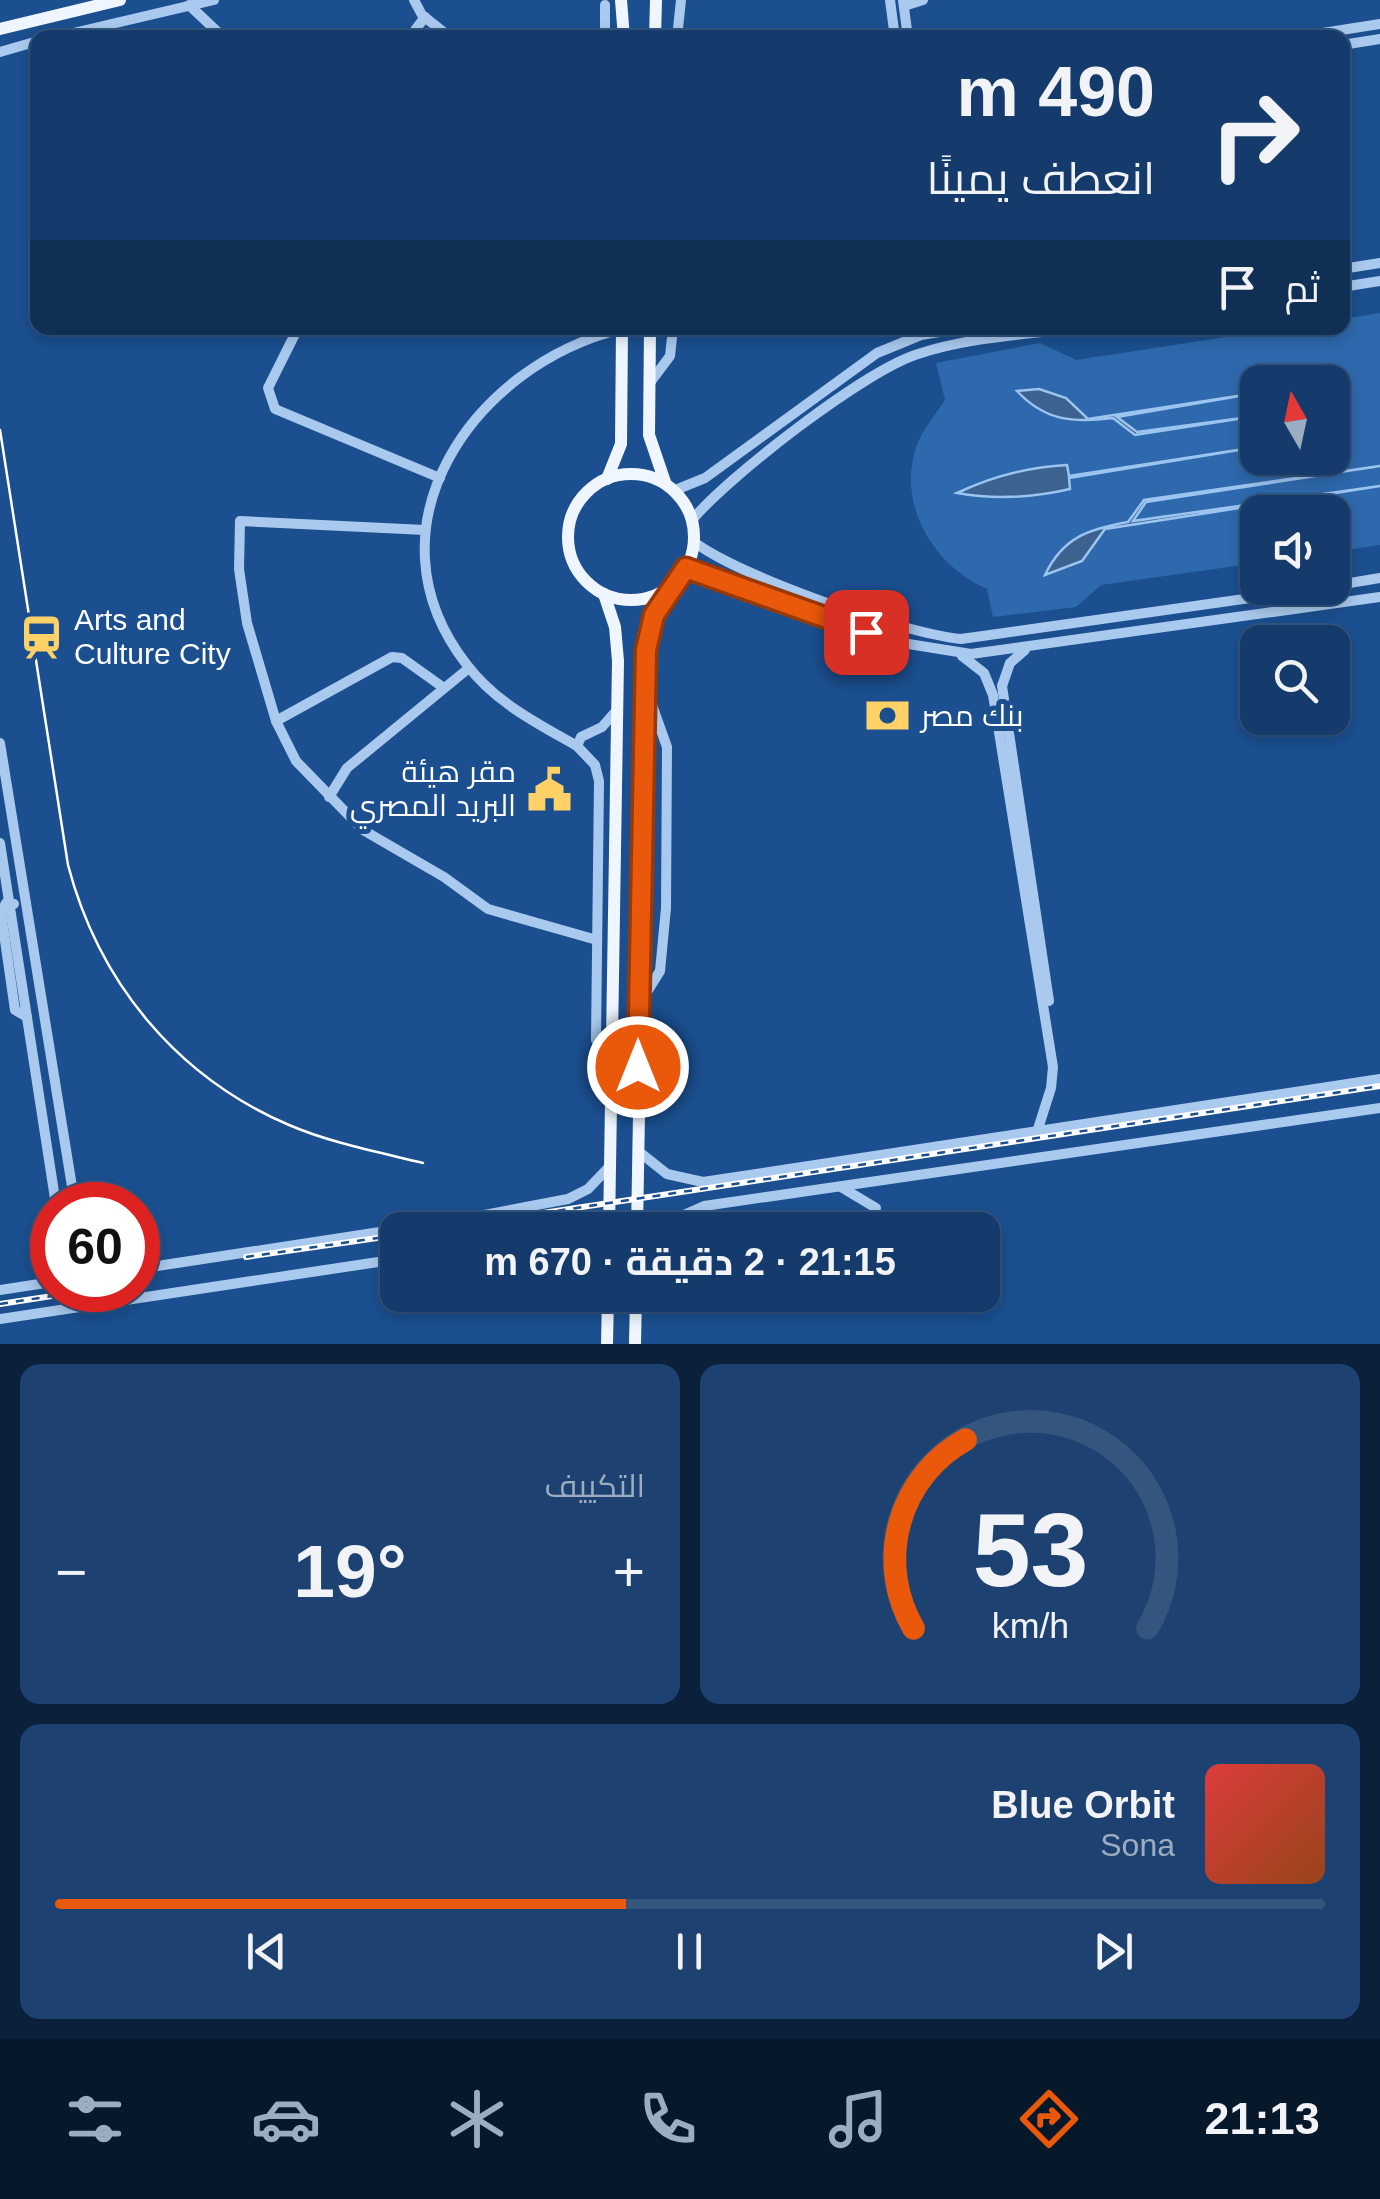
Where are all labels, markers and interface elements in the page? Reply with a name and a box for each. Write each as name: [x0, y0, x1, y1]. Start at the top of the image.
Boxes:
text: 490 m: [957, 53, 1155, 131]
icon: right: [1190, 70, 1320, 200]
text: انعطف يمينًا: [926, 153, 1155, 204]
icon: arrive: [1210, 260, 1265, 315]
text: ثم: [1285, 268, 1320, 310]
north arrow: [1240, 365, 1350, 475]
map controls: [1240, 365, 1350, 735]
button: sound: [1240, 495, 1350, 605]
pin: [824, 590, 909, 675]
place label: Arts and Culture City: [74, 603, 231, 670]
icon: arrive: [839, 605, 894, 660]
station icon: Arts and Culture City: [17, 613, 65, 661]
button: search: [1240, 625, 1350, 735]
bank icon: بنك مصر: [864, 692, 912, 740]
place label: بنك مصر: [919, 699, 1024, 733]
place label: مقر هيئة البريد المصري: [350, 755, 516, 829]
public building icon: مقر هيئة البريد المصري: [525, 765, 573, 813]
position arrow: [586, 1015, 690, 1119]
speed limit sign: 60: [30, 1182, 160, 1312]
text: 21:15 · 2 دقيقة · 670 m: [484, 1241, 896, 1283]
text: التكييف: [545, 1468, 645, 1504]
text: 53: [972, 1492, 1088, 1608]
text: 19°: [293, 1529, 407, 1613]
text: −: [55, 1541, 87, 1603]
text: +: [613, 1541, 645, 1603]
text: km/h: [991, 1606, 1069, 1646]
text: Blue Orbit: [991, 1784, 1175, 1826]
text: Sona: [1100, 1827, 1175, 1863]
icon: previous: [239, 1924, 294, 1979]
icon: pause: [662, 1924, 717, 1979]
icon: next: [1086, 1924, 1141, 1979]
icon: filters: [60, 2084, 130, 2154]
icon: car: [251, 2084, 321, 2154]
icon: climate: [442, 2084, 512, 2154]
icon: phone: [633, 2084, 703, 2154]
icon: music: [823, 2084, 893, 2154]
icon: directions: [1014, 2084, 1084, 2154]
text: 21:13: [1205, 2093, 1320, 2144]

